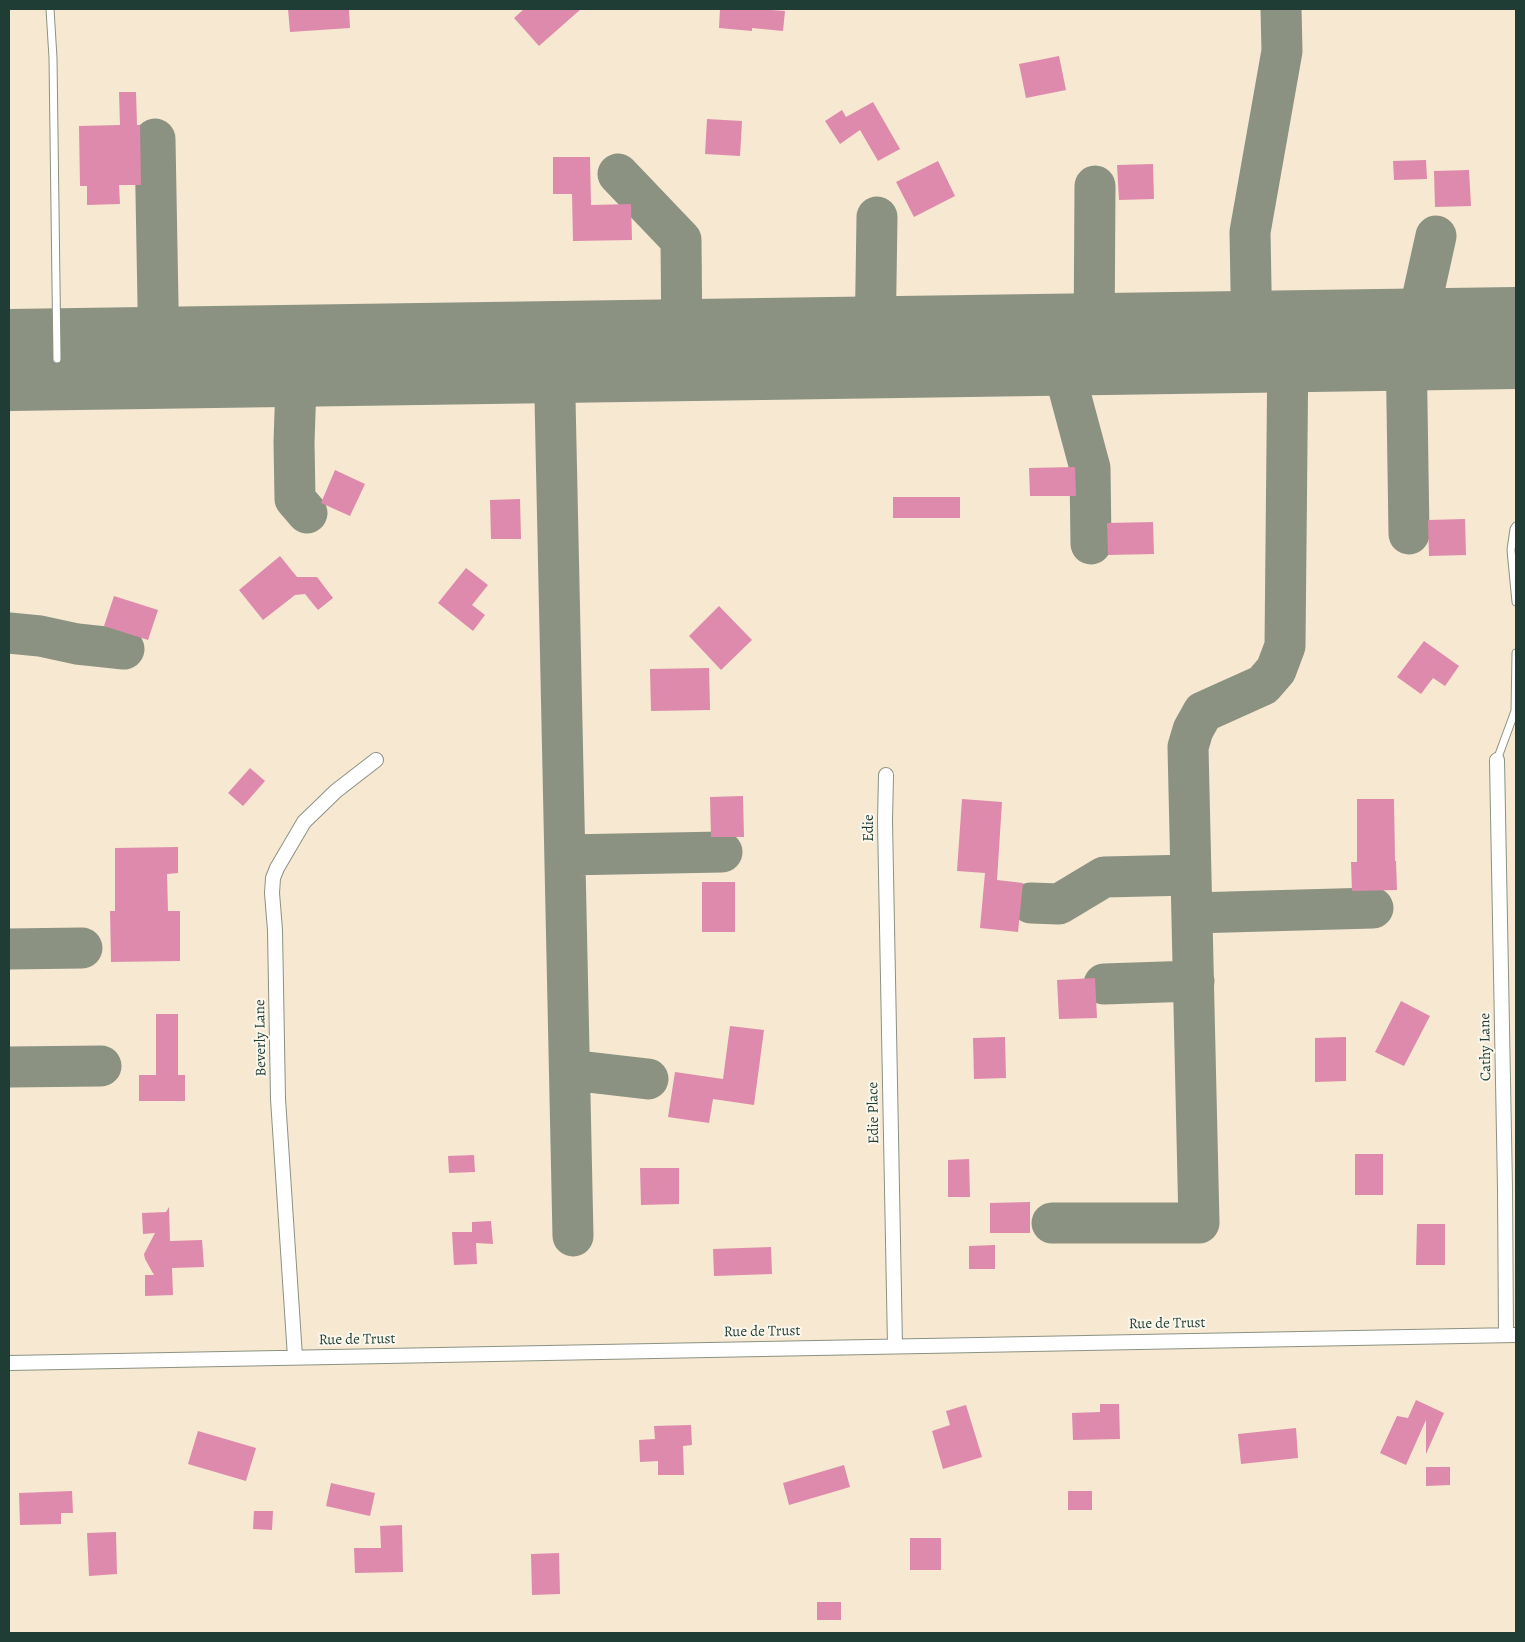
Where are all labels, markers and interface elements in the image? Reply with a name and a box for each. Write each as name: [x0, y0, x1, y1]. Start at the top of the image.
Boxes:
street label: Edie: [860, 814, 878, 842]
street label: Beverly Lane: [251, 999, 271, 1077]
street label: Cathy Lane: [1476, 1013, 1496, 1081]
street label: Edie Place: [864, 1082, 884, 1144]
street label: Rue de Trust: [1128, 1314, 1206, 1334]
street label: Rue de Trust: [723, 1322, 801, 1342]
street label: Rue de Trust: [318, 1330, 396, 1350]

